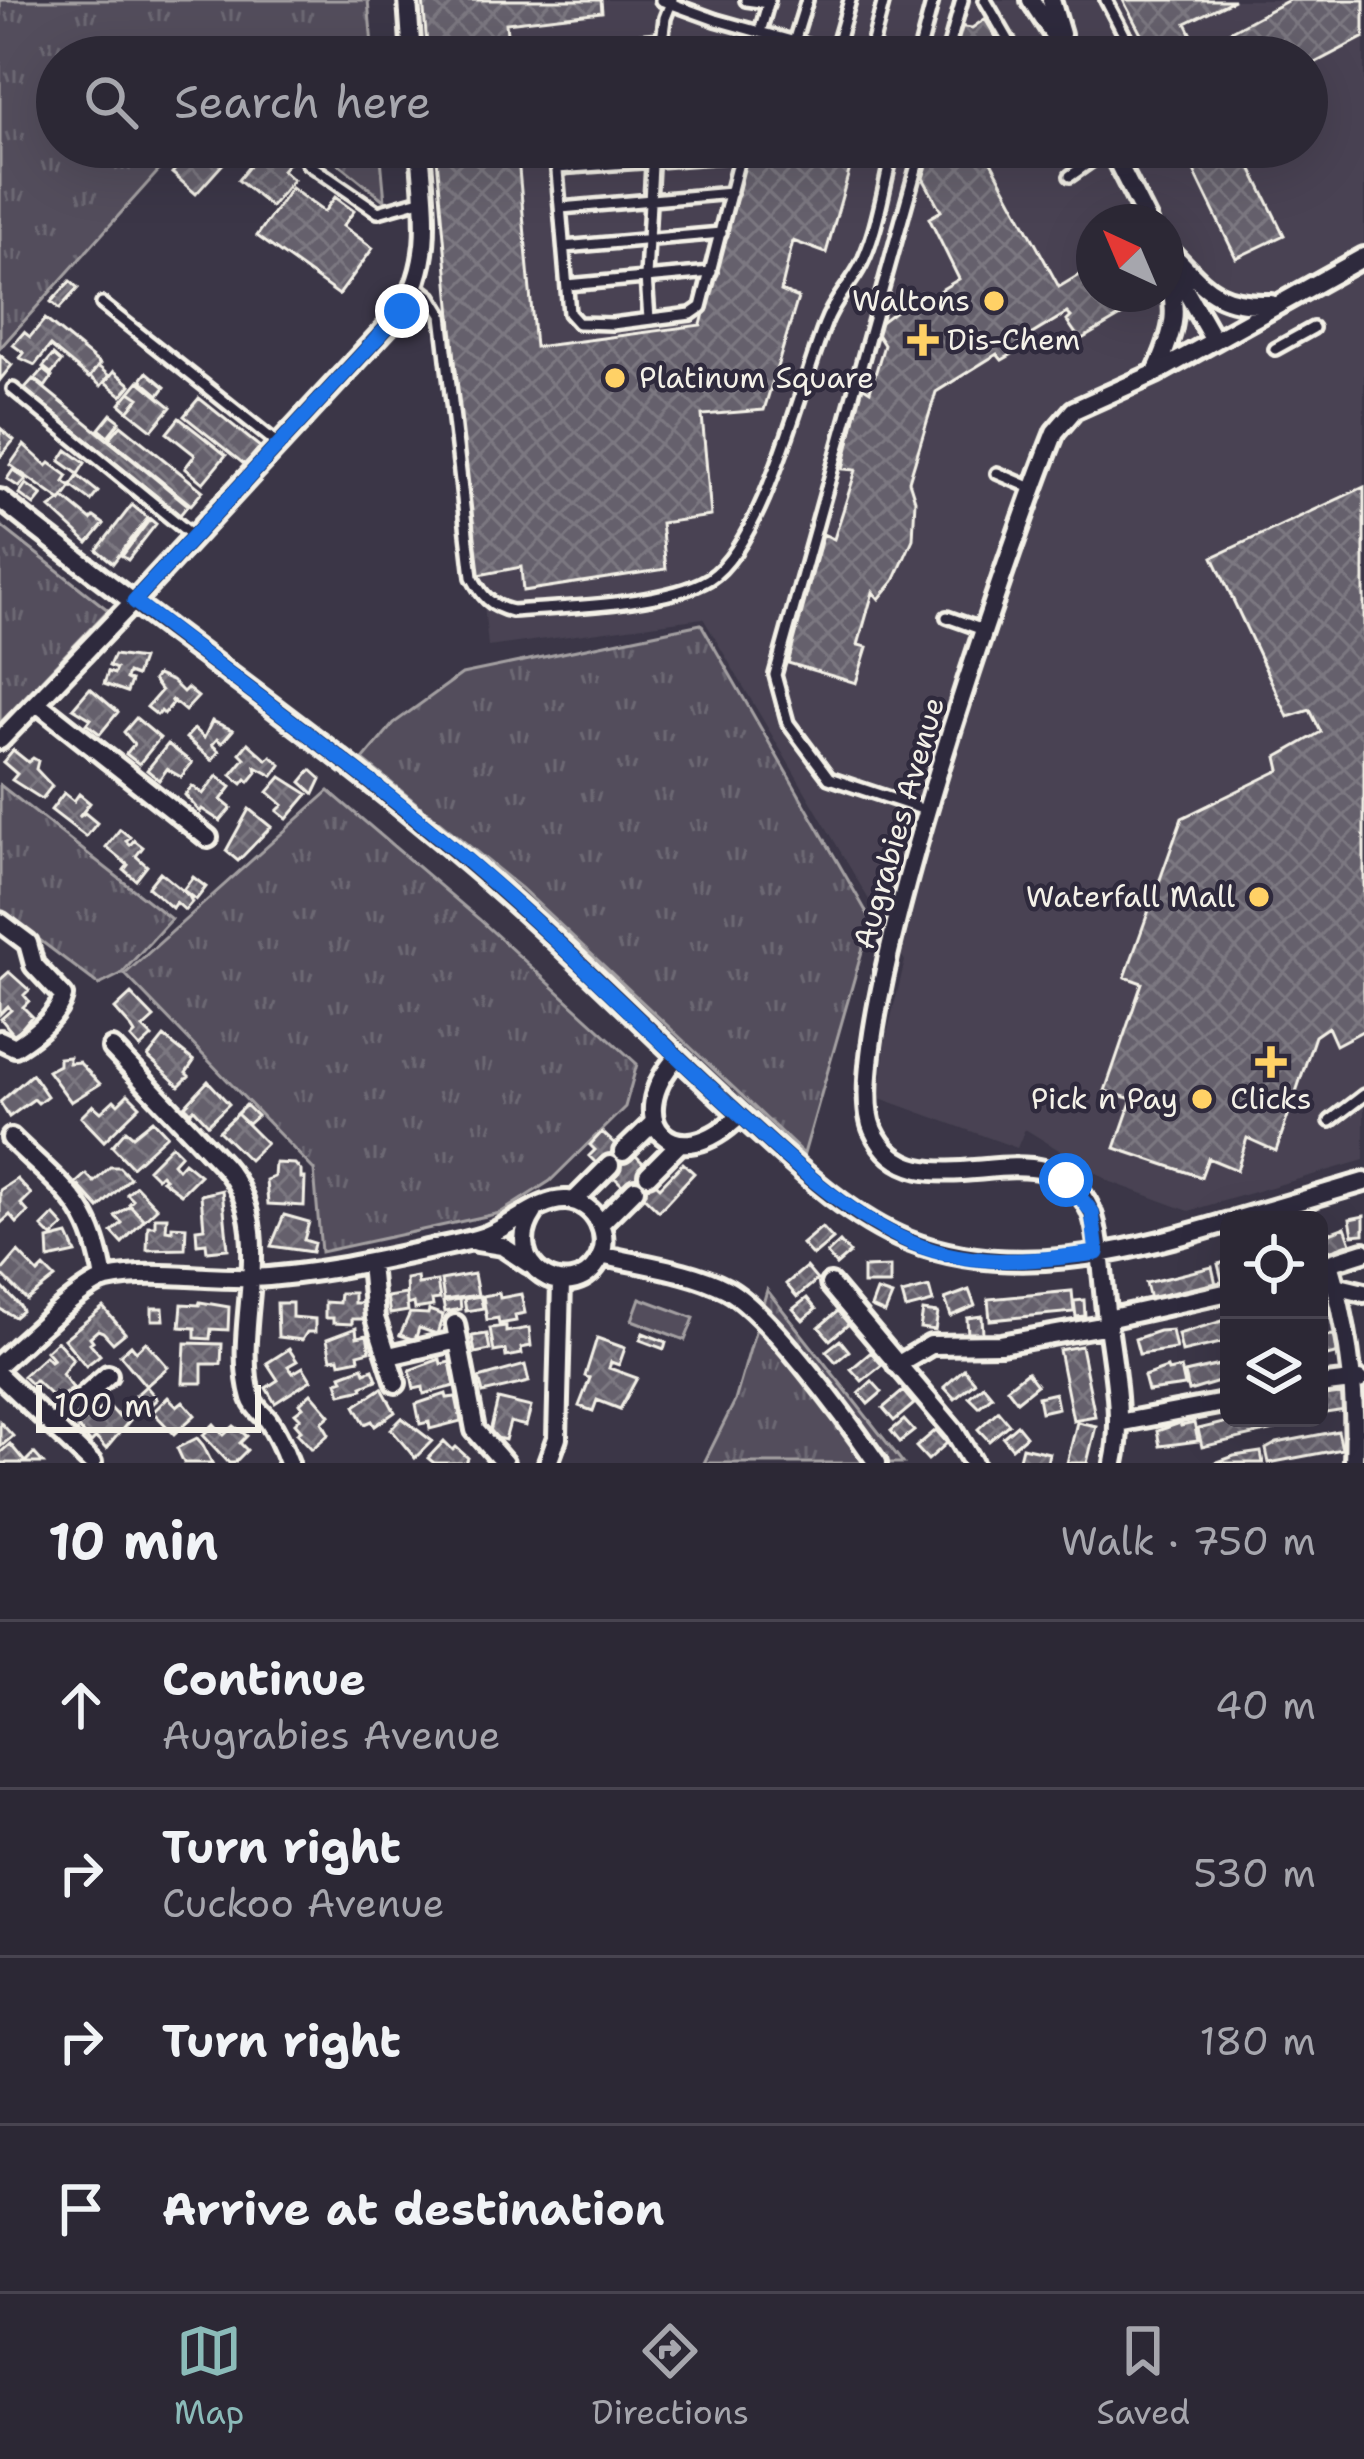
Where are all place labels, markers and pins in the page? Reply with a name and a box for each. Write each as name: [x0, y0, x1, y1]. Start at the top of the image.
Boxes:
place label: Waltons: [852, 280, 970, 321]
marker: Waltons: [981, 288, 1007, 314]
place label: Dis-Chem: [947, 319, 1080, 360]
marker: Dis-Chem: [910, 327, 936, 353]
place label: Platinum Square: [639, 357, 874, 398]
marker: Platinum Square: [602, 365, 628, 391]
place label: Waterfall Mall: [1026, 876, 1235, 917]
marker: Waterfall Mall: [1246, 884, 1272, 910]
marker: Clicks: [1258, 1049, 1284, 1075]
place label: Pick n Pay: [1031, 1078, 1178, 1119]
place label: Clicks: [1230, 1078, 1312, 1119]
marker: Pick n Pay: [1189, 1086, 1215, 1112]

